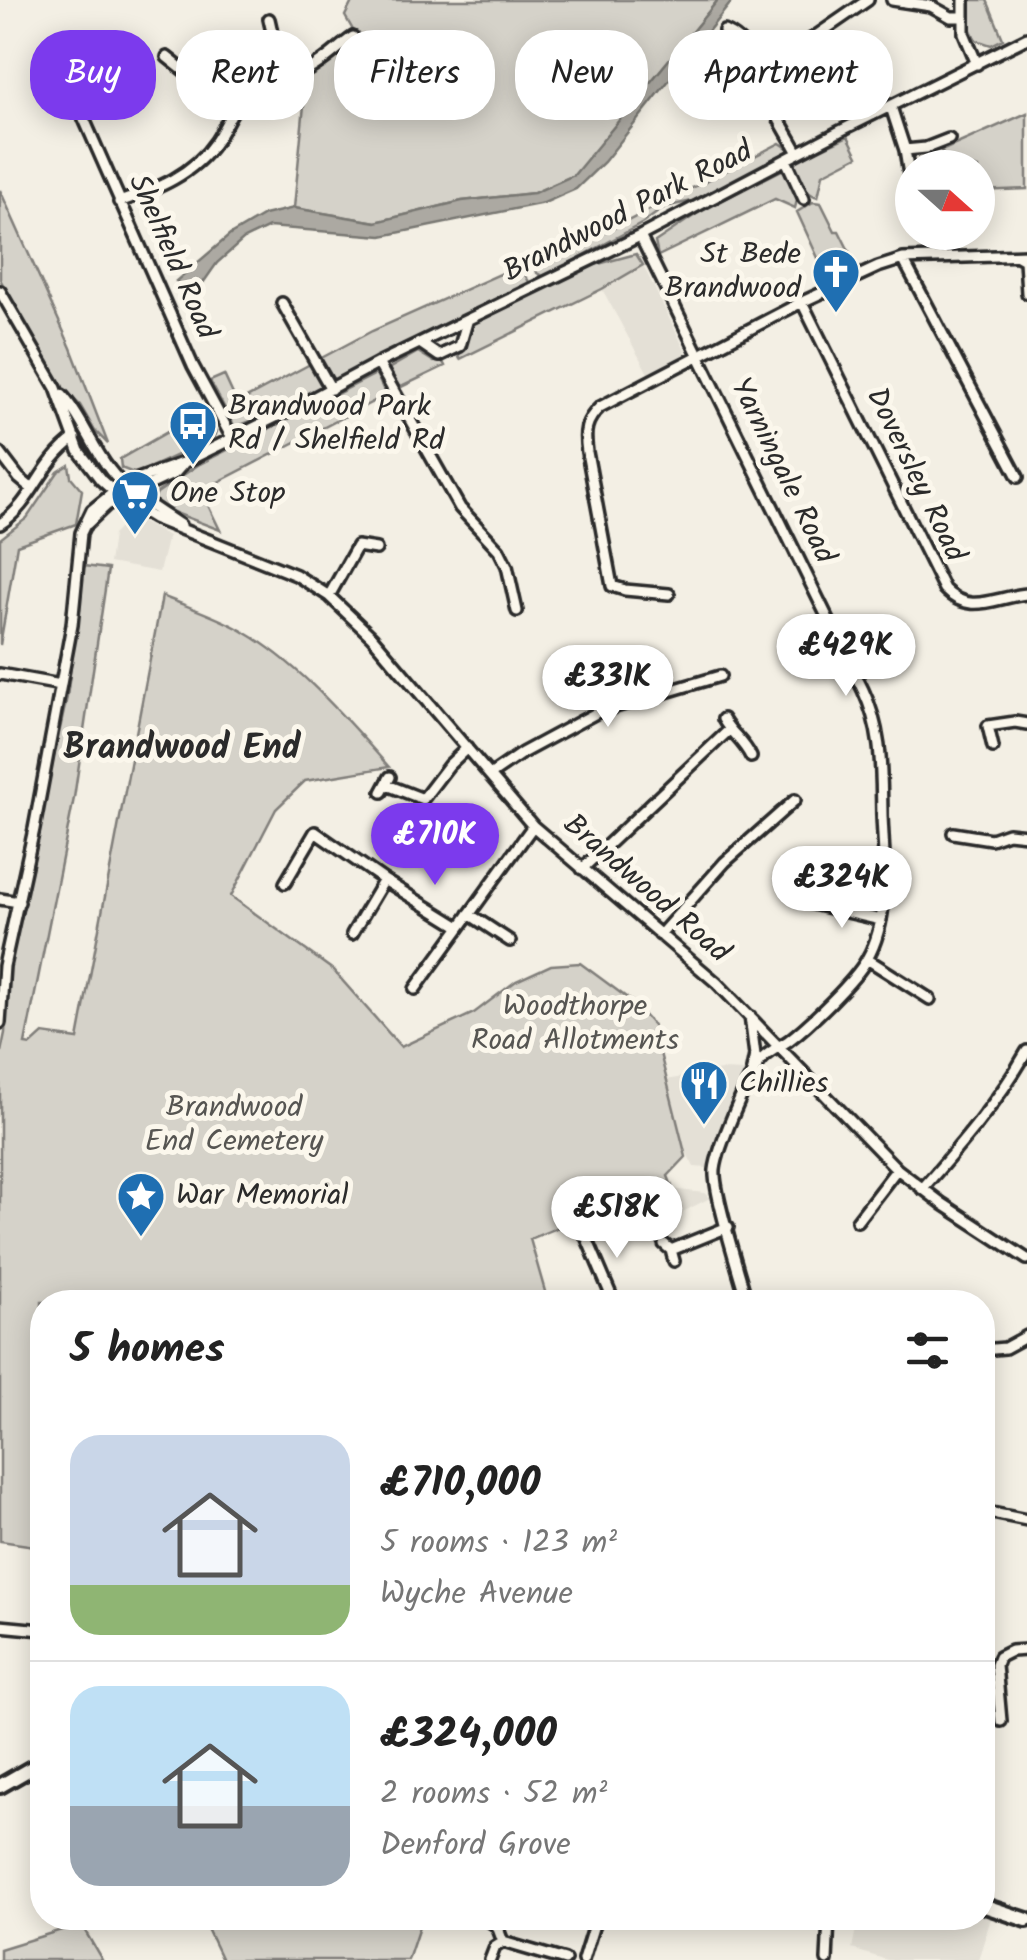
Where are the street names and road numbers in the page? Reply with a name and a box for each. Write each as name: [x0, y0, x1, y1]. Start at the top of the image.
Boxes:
street label: Brandwood Park Road: [495, 128, 762, 296]
street label: Shelfield Road: [114, 167, 230, 348]
street label: Yarningale Road: [716, 370, 848, 573]
street label: Doversley Road: [852, 380, 978, 571]
street label: Brandwood Road: [552, 802, 741, 976]

